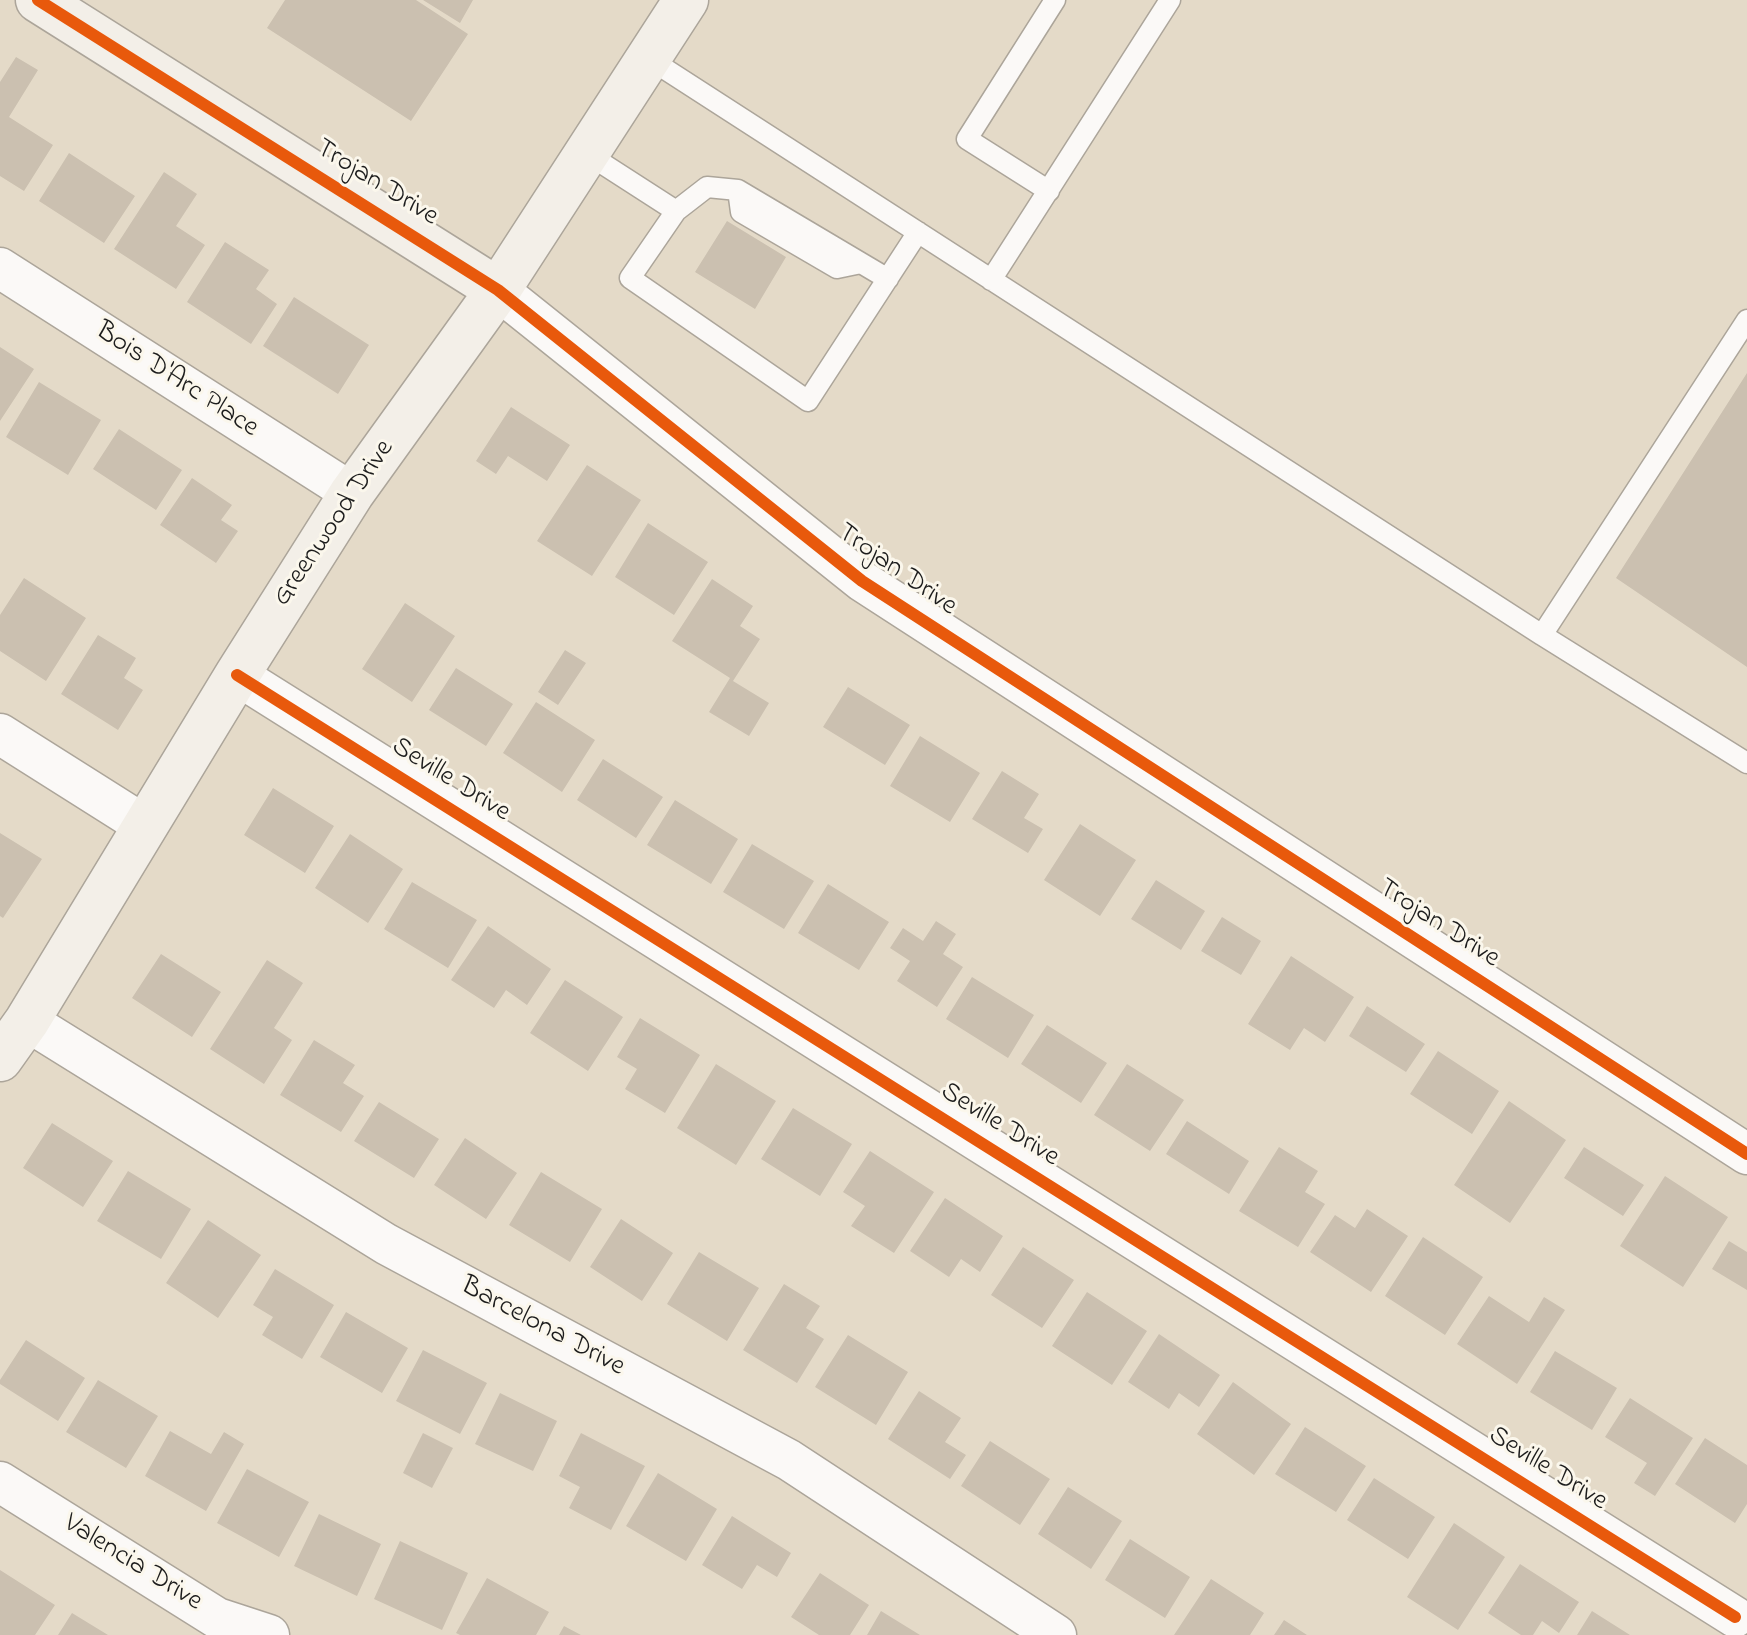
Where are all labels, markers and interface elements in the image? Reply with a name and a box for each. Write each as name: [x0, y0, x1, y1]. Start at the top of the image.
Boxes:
street label: Trojan Drive: [308, 133, 444, 235]
street label: Bois D'Arc Place: [88, 316, 264, 446]
street label: Greenwood Drive: [267, 434, 403, 614]
street label: Trojan Drive: [830, 517, 962, 625]
street label: Seville Drive: [384, 731, 516, 831]
street label: Trojan Drive: [1371, 873, 1505, 977]
street label: Seville Drive: [933, 1076, 1065, 1176]
street label: Barcelona Drive: [454, 1271, 630, 1385]
street label: Seville Drive: [1481, 1420, 1613, 1520]
street label: Valencia Drive: [56, 1508, 208, 1620]

